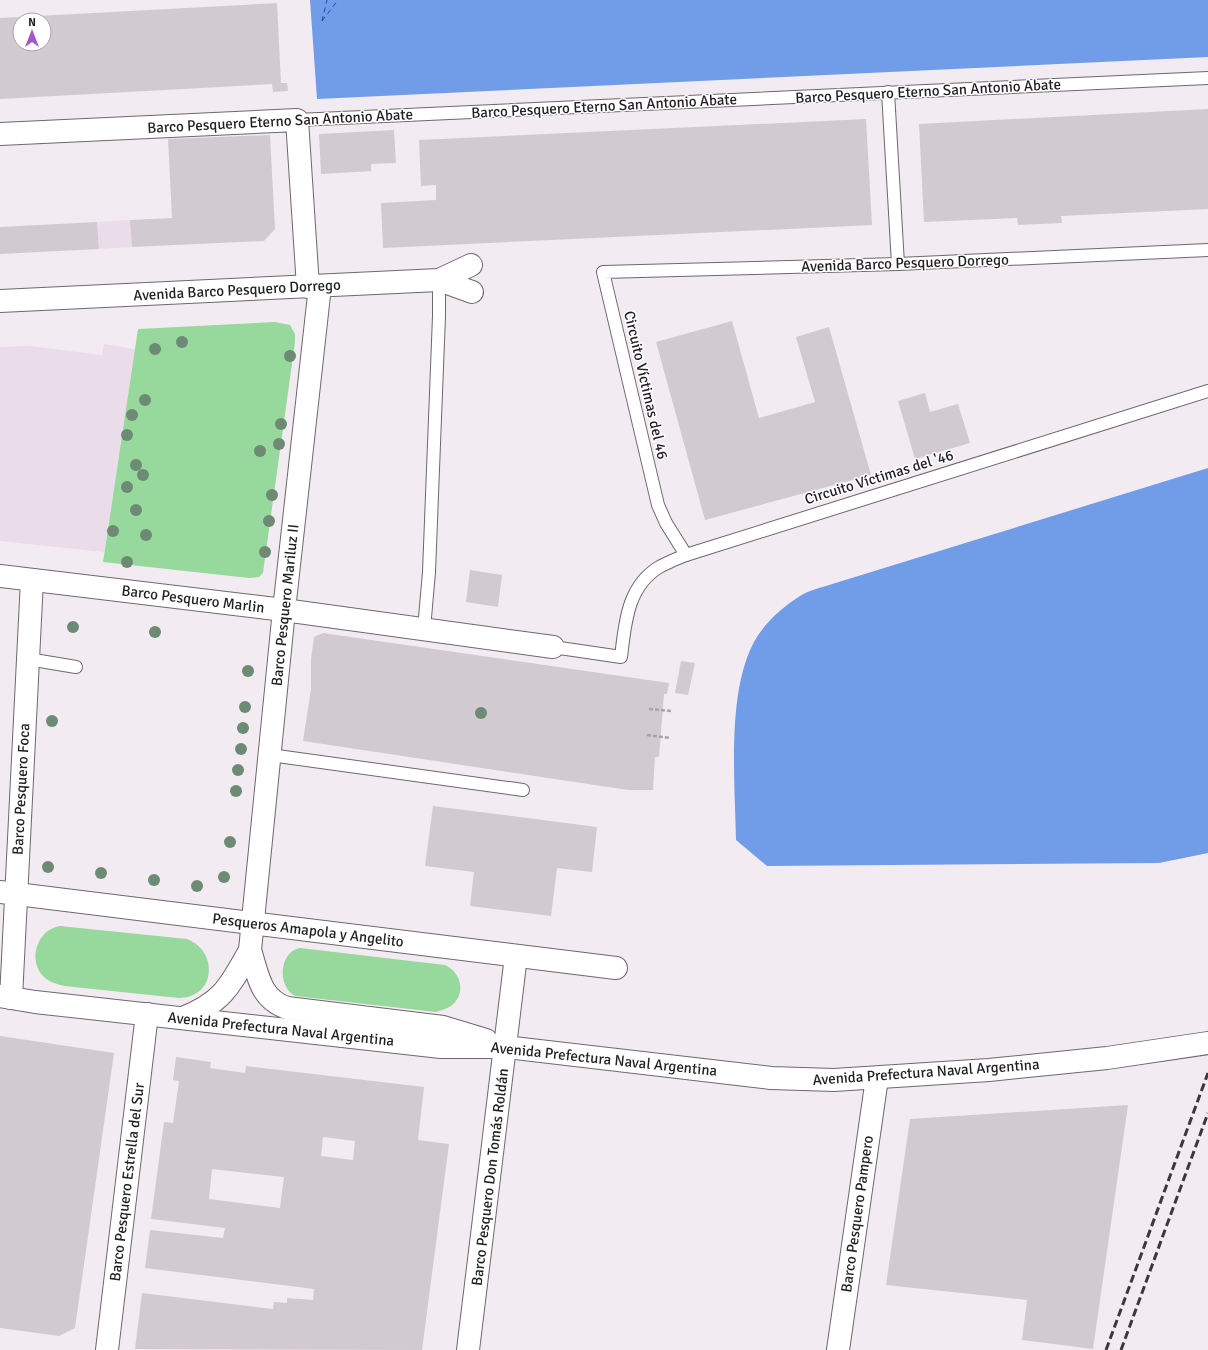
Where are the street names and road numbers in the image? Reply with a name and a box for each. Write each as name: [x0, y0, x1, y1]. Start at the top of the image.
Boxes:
street label: Barco Pesquero Eterno San Antonio Abate: [795, 75, 1061, 107]
street label: Barco Pesquero Eterno San Antonio Abate: [471, 90, 737, 122]
street label: Barco Pesquero Eterno San Antonio Abate: [147, 105, 413, 137]
street label: Avenida Barco Pesquero Dorrego: [801, 250, 1009, 276]
street label: Avenida Barco Pesquero Dorrego: [133, 276, 341, 304]
street label: Circuito Víctimas del 46: [620, 309, 672, 461]
street label: Circuito Víctimas del '46: [802, 446, 956, 508]
street label: Barco Pesquero Mariluz II: [268, 523, 302, 687]
street label: Barco Pesquero Marlin: [120, 581, 266, 617]
street label: Barco Pesquero Foca: [9, 723, 33, 855]
street label: Pesqueros Amapola y Angelito: [211, 909, 405, 951]
street label: Avenida Prefectura Naval Argentina: [167, 1008, 395, 1050]
street label: Avenida Prefectura Naval Argentina: [490, 1038, 718, 1080]
street label: Avenida Prefectura Naval Argentina: [812, 1055, 1040, 1089]
street label: Barco Pesquero Don Tomás Roldán: [468, 1067, 512, 1287]
street label: Barco Pesquero Estrella del Sur: [106, 1081, 148, 1282]
street label: Barco Pesquero Pampero: [837, 1134, 877, 1294]

